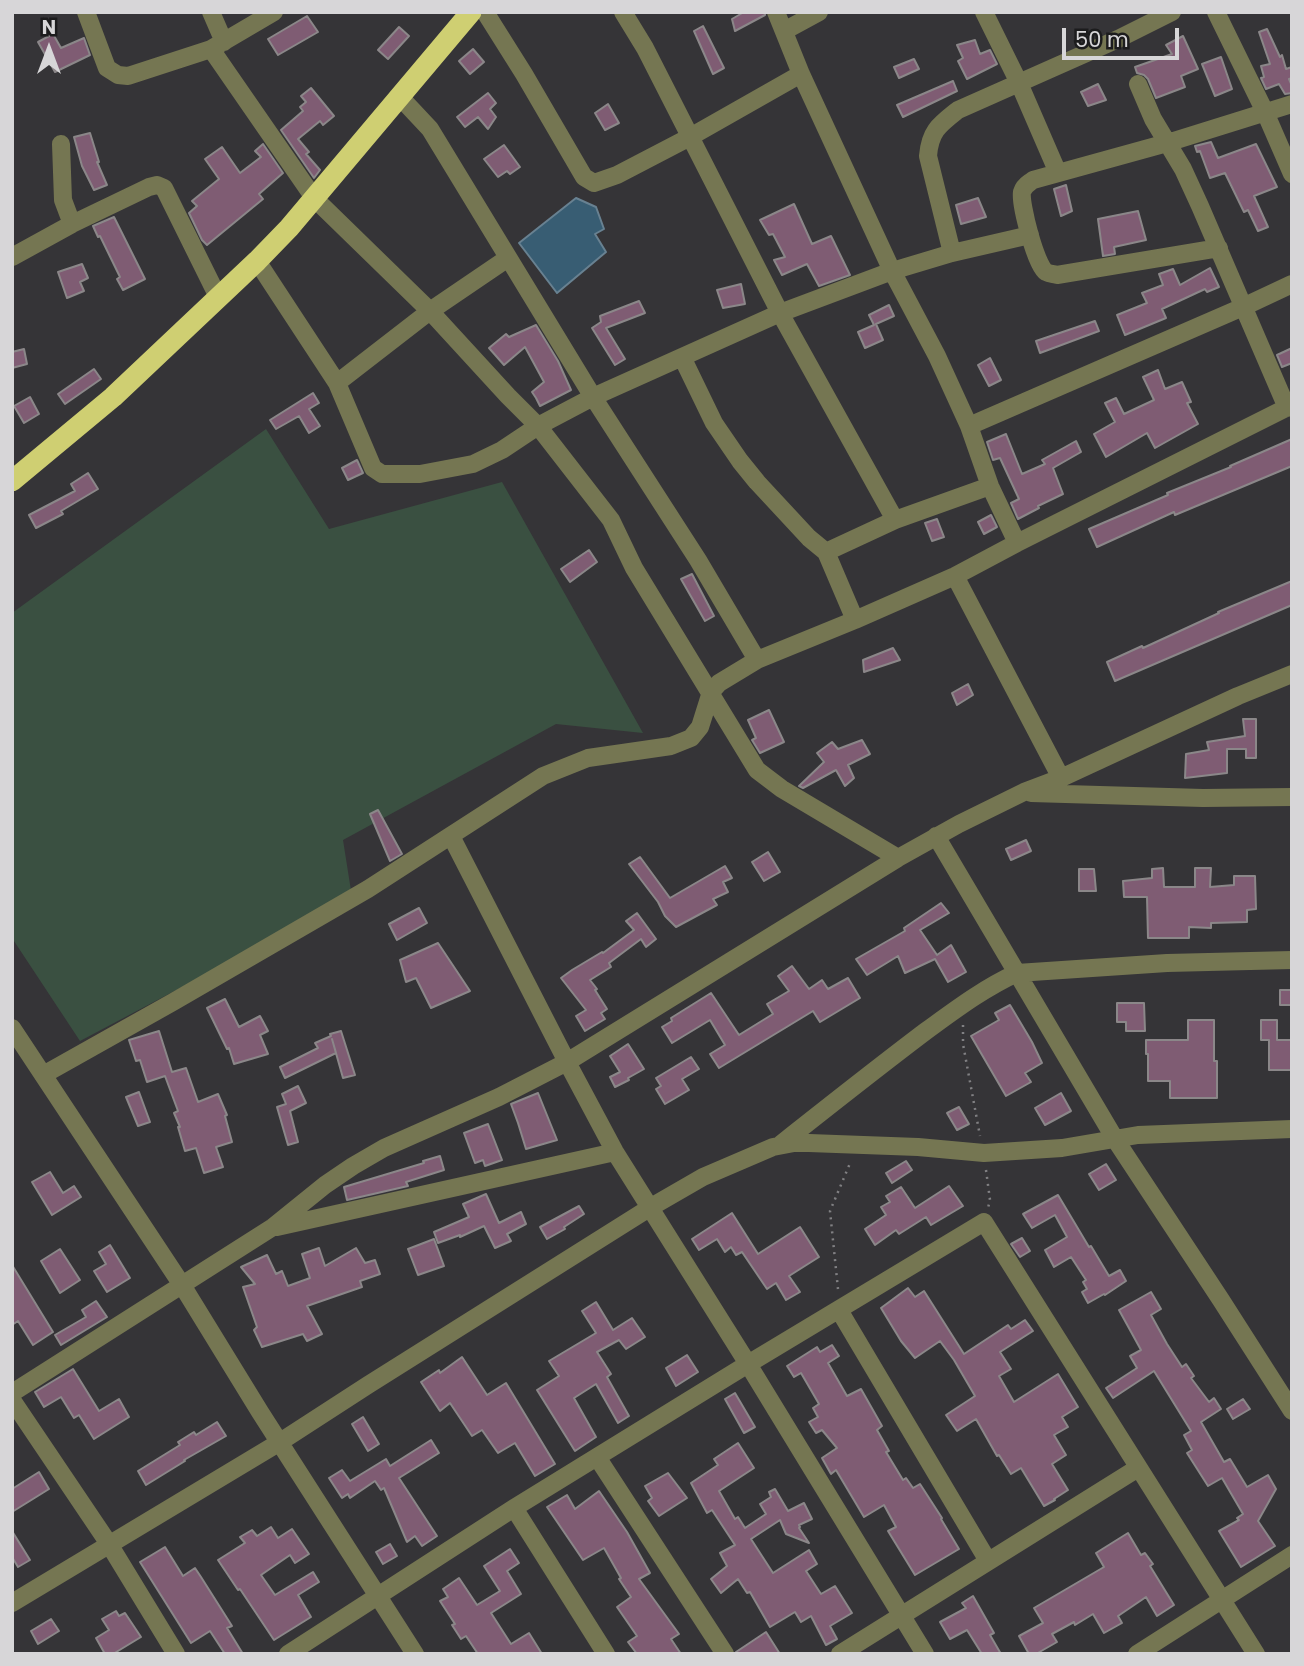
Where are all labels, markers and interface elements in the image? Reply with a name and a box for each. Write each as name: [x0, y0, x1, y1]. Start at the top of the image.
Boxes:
north arrow: [14, 14, 84, 84]
text: N: [42, 14, 56, 41]
scale bar: [1066, 14, 1183, 58]
text: 50 m: [1075, 25, 1129, 54]

